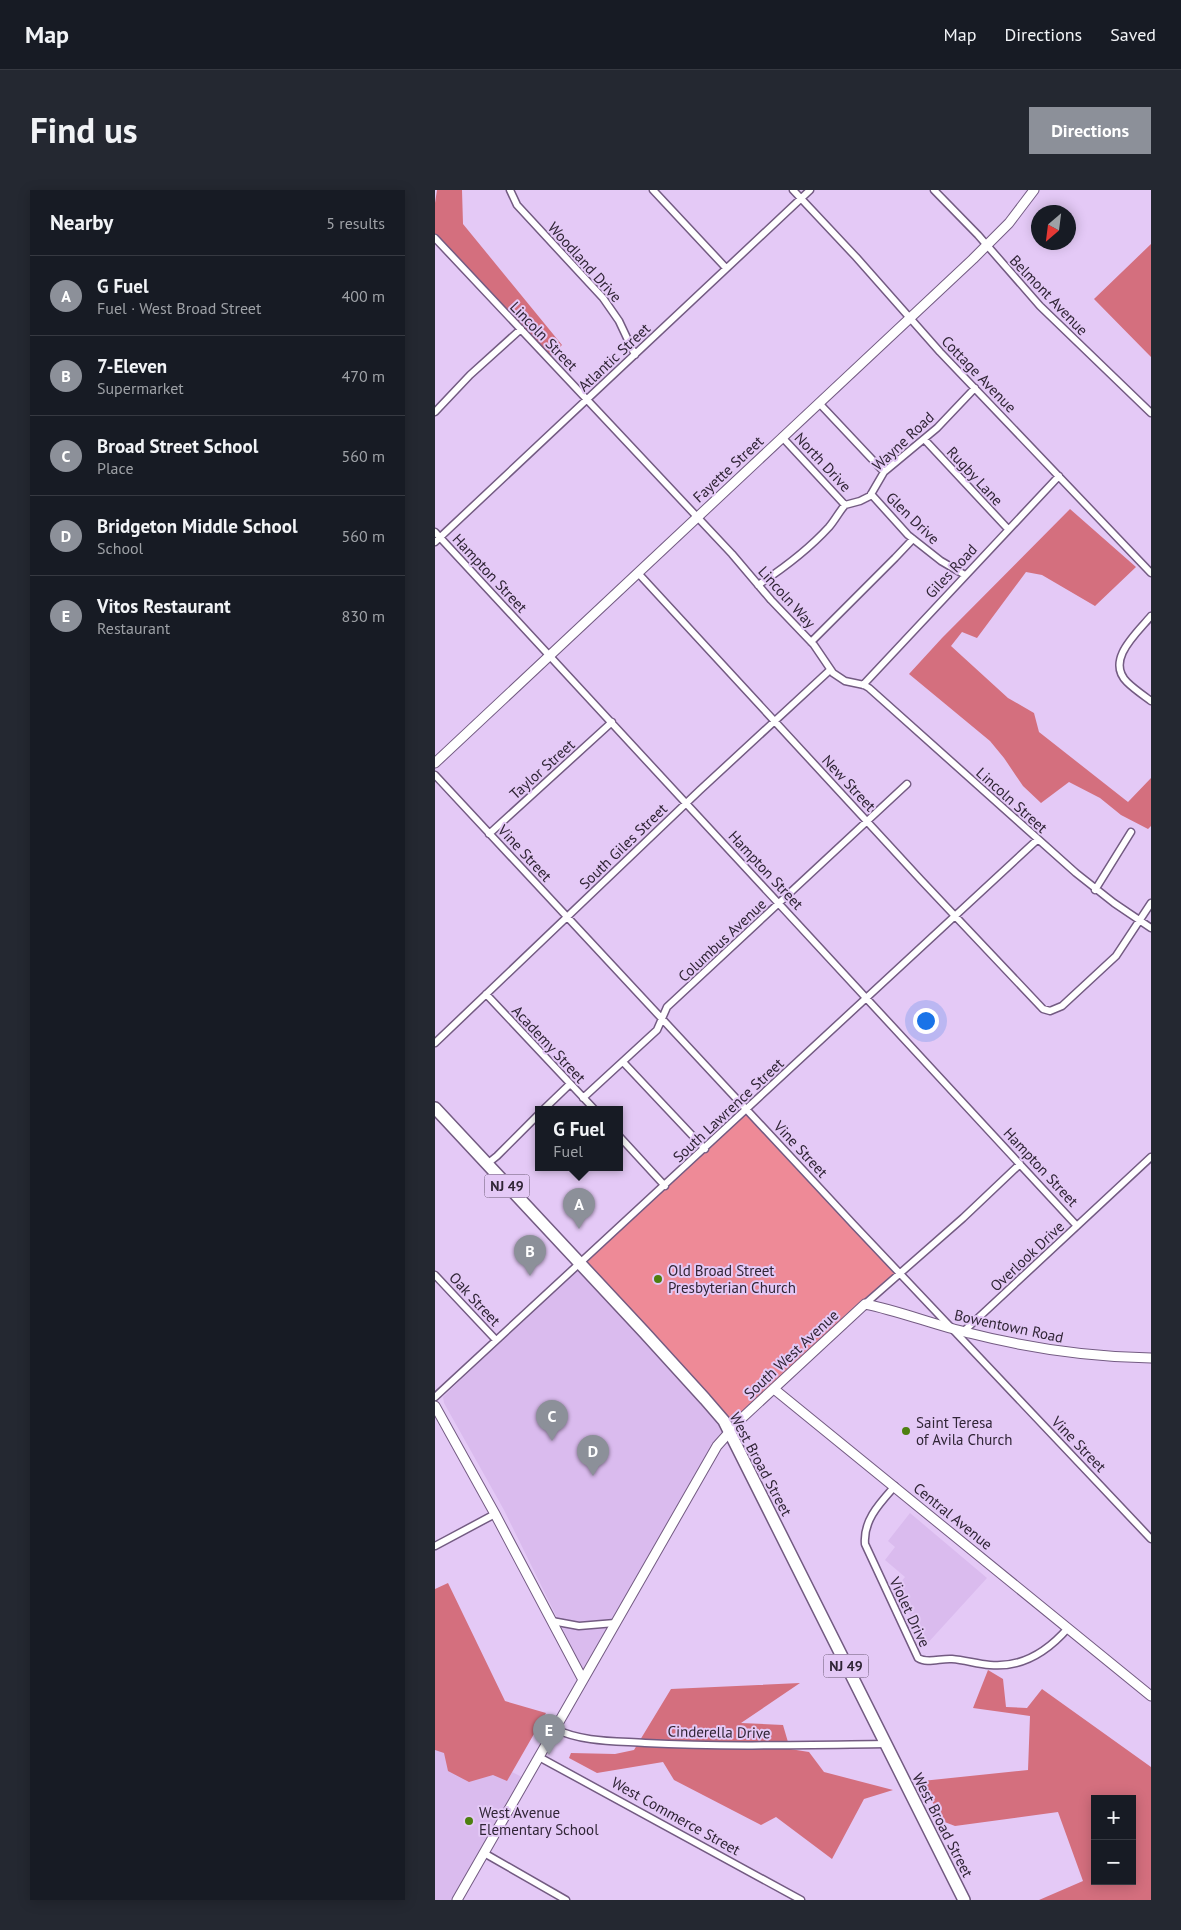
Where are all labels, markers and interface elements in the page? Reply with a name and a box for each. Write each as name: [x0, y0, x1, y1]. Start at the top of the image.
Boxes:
text: Map: [25, 19, 69, 50]
text: Map: [944, 23, 976, 46]
text: Directions: [1004, 23, 1082, 46]
text: Saved: [1110, 23, 1156, 46]
text: Find us: [30, 107, 138, 153]
button: Directions: [1029, 107, 1151, 154]
north arrow: [1031, 205, 1076, 250]
text: Nearby: [50, 209, 113, 236]
text: 5 results: [326, 213, 385, 233]
street label: Woodland Drive: [544, 218, 626, 306]
street label: Belmont Avenue: [1006, 251, 1092, 339]
text: G Fuel: [97, 274, 149, 298]
text: A: [61, 286, 71, 306]
text: 400 m: [342, 286, 385, 306]
street label: Lincoln Street: [506, 297, 582, 375]
text: Fuel · West Broad Street: [97, 298, 261, 318]
street label: Atlantic Street: [574, 319, 654, 395]
street label: Cottage Avenue: [938, 332, 1020, 416]
text: 7-Eleven: [97, 354, 167, 378]
text: B: [61, 366, 71, 386]
text: 470 m: [342, 366, 385, 386]
text: Supermarket: [97, 378, 184, 398]
street label: Wayne Road: [868, 408, 938, 474]
street label: North Drive: [791, 428, 855, 496]
street label: Fayette Street: [689, 432, 767, 506]
text: Broad Street School: [97, 434, 258, 458]
street label: Rugby Lane: [943, 442, 1007, 510]
text: C: [62, 446, 70, 466]
text: 560 m: [342, 446, 385, 466]
text: Place: [97, 458, 134, 478]
street label: Glen Drive: [882, 488, 944, 548]
text: Bridgeton Middle School: [97, 514, 297, 538]
text: D: [61, 526, 71, 546]
text: 560 m: [342, 526, 385, 546]
street label: Hampton Street: [449, 529, 531, 617]
text: School: [97, 538, 143, 558]
street label: Giles Road: [921, 540, 981, 602]
street label: Lincoln Way: [754, 562, 820, 632]
text: Vitos Restaurant: [97, 594, 231, 618]
text: E: [62, 606, 70, 626]
text: 830 m: [342, 606, 385, 626]
text: Restaurant: [97, 618, 170, 638]
street label: Taylor Street: [506, 735, 578, 803]
street label: New Street: [818, 751, 880, 815]
street label: Lincoln Street: [972, 763, 1052, 837]
street label: South Giles Street: [575, 799, 671, 893]
street label: Vine Street: [493, 820, 556, 885]
street label: Hampton Street: [725, 826, 807, 914]
street label: Columbus Avenue: [674, 894, 770, 986]
street label: Academy Street: [508, 1001, 590, 1087]
your location: [913, 1008, 939, 1034]
street label: South Lawrence Street: [669, 1054, 787, 1166]
popup: [535, 1106, 623, 1171]
street label: Vine Street: [769, 1116, 832, 1181]
text: G Fuel: [553, 1117, 605, 1141]
street label: Hampton Street: [1000, 1123, 1082, 1211]
text: Fuel: [553, 1141, 583, 1161]
road number: NJ 49: [485, 1174, 529, 1198]
pin: A: [563, 1188, 595, 1229]
street label: Overlook Drive: [986, 1217, 1068, 1295]
pin: B: [514, 1235, 546, 1276]
place label: Old Broad Street Presbyterian Church: [668, 1261, 796, 1297]
street label: Oak Street: [445, 1268, 505, 1330]
marker: Old Broad Street Presbyterian Church: [652, 1273, 664, 1285]
street label: South West Avenue: [740, 1305, 842, 1403]
street label: Bowentown Road: [953, 1305, 1065, 1347]
pin: C: [536, 1400, 568, 1441]
street label: West Broad Street: [726, 1409, 796, 1519]
street label: Vine Street: [1047, 1411, 1110, 1476]
place label: Saint Teresa of Avila Church: [916, 1413, 1012, 1449]
marker: Saint Teresa of Avila Church: [900, 1425, 912, 1437]
pin: D: [577, 1435, 609, 1476]
street label: Central Avenue: [910, 1478, 996, 1554]
street label: Violet Drive: [885, 1573, 935, 1650]
road number: NJ 49: [823, 1654, 869, 1678]
pin: E: [533, 1714, 565, 1755]
street label: Cinderella Drive: [667, 1722, 771, 1742]
street label: West Broad Street: [909, 1770, 977, 1880]
street label: West Commerce Street: [608, 1773, 744, 1859]
map controls: [1091, 1795, 1136, 1885]
button: +: [1091, 1795, 1136, 1840]
place label: West Avenue Elementary School: [479, 1803, 599, 1839]
marker: West Avenue Elementary School: [463, 1815, 475, 1827]
button: −: [1091, 1840, 1136, 1885]

